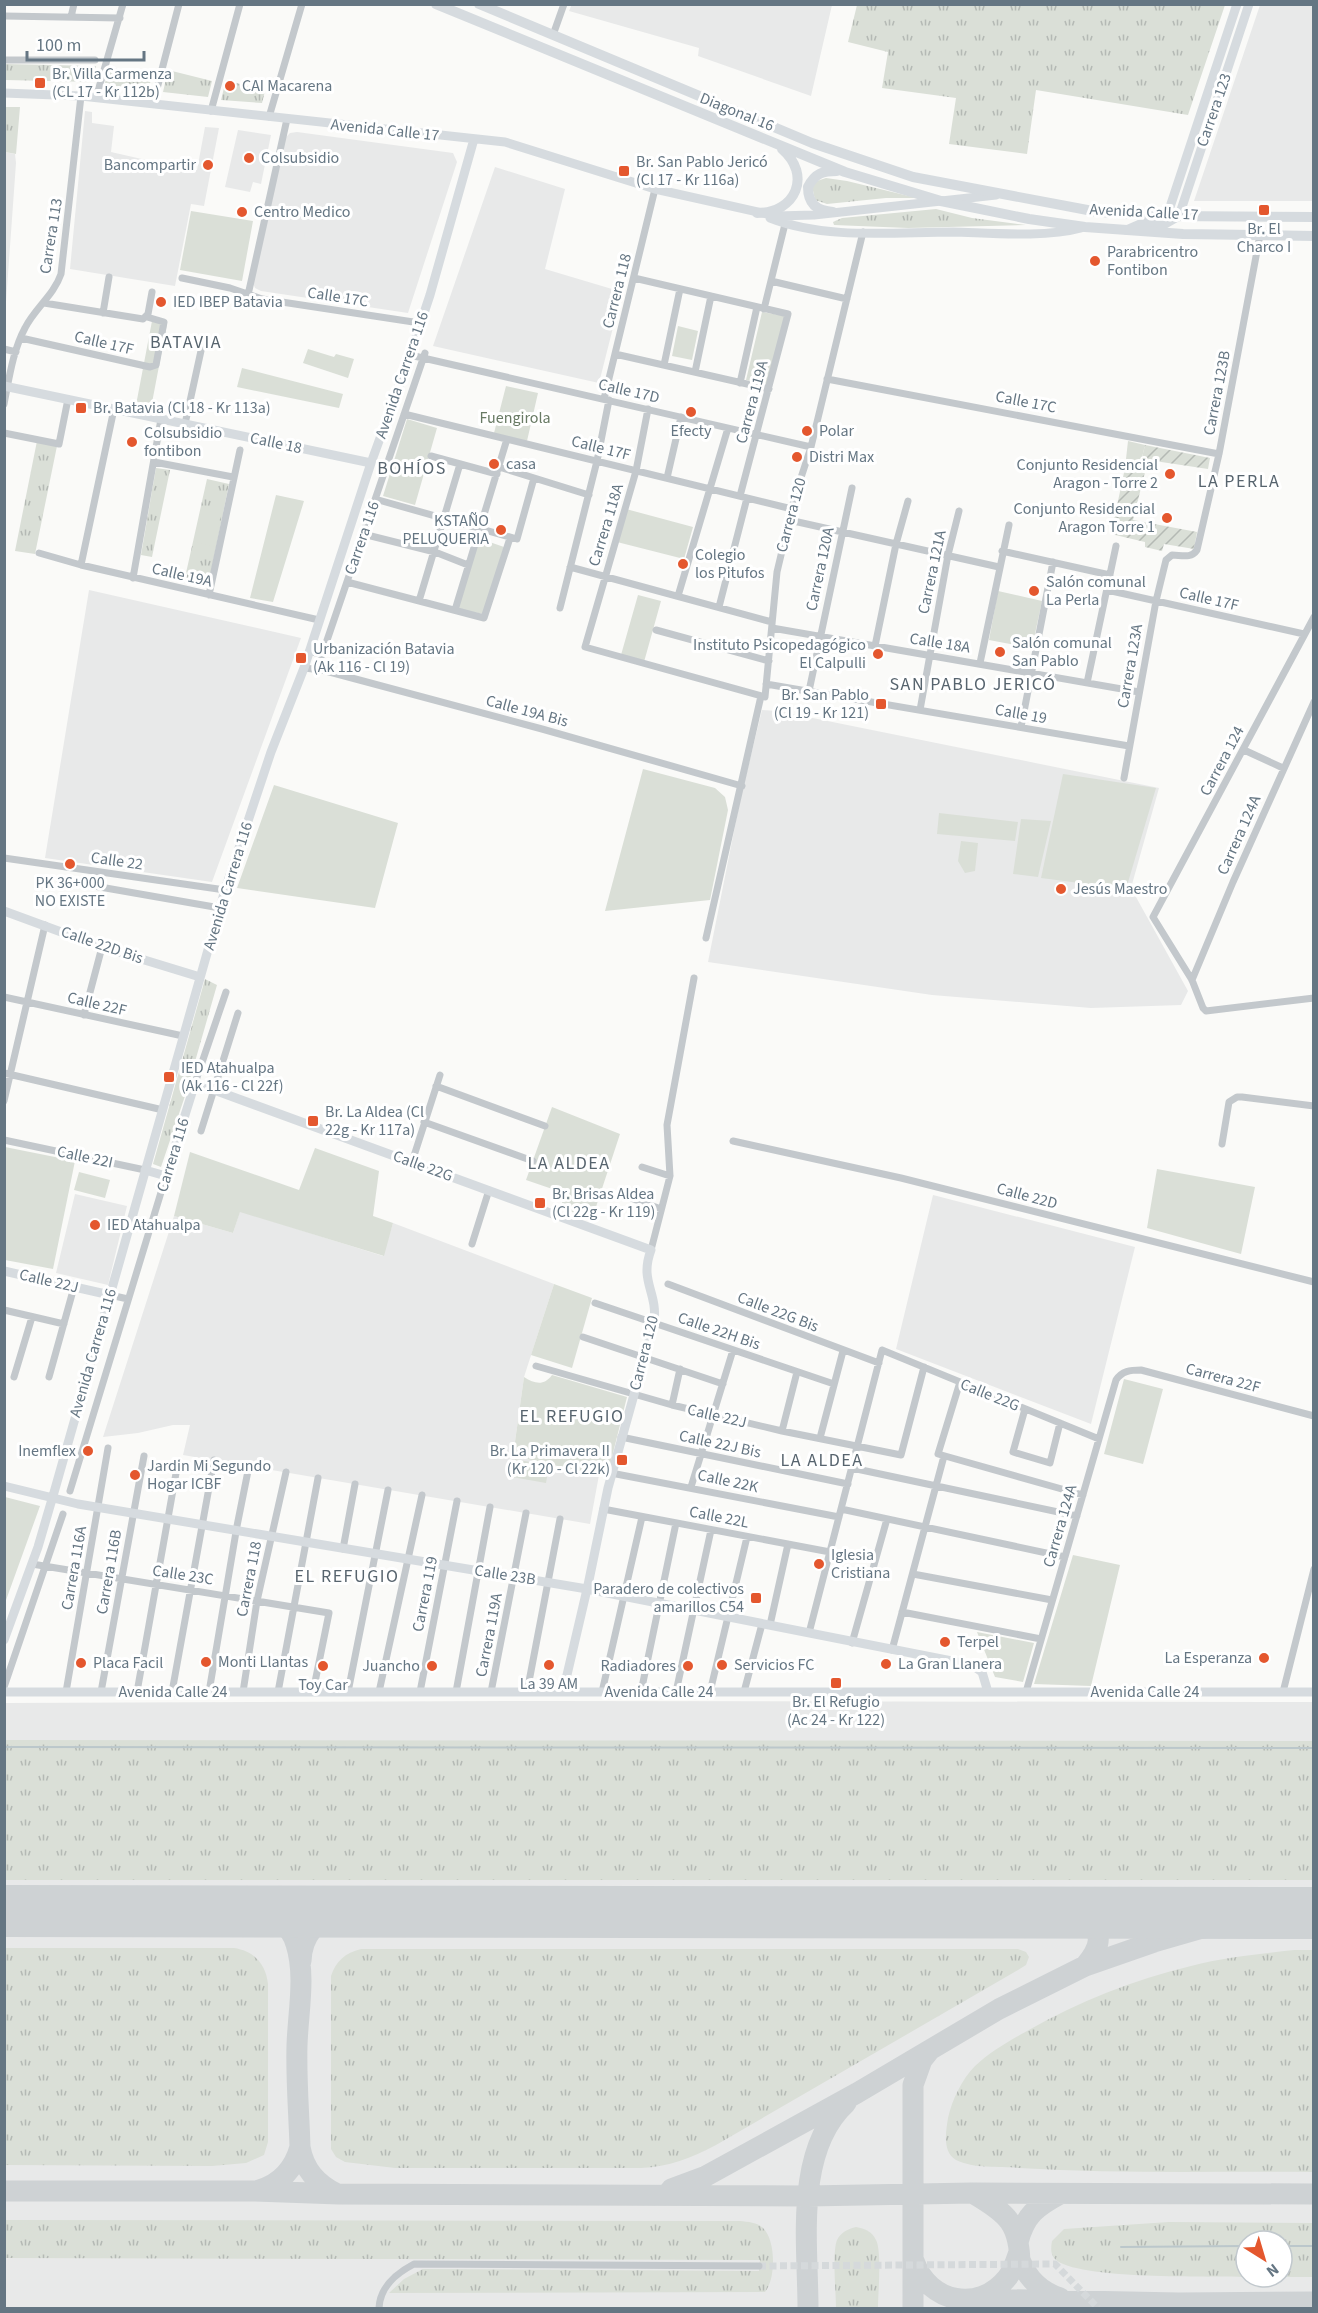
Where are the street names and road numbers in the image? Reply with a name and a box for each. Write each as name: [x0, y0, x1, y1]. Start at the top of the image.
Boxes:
street label: Carrera 123: [1191, 70, 1237, 150]
street label: Diagonal 16: [697, 87, 777, 137]
street label: Avenida Calle 17: [330, 113, 440, 147]
street label: Carrera 113: [34, 197, 68, 275]
street label: Avenida Calle 17: [1089, 198, 1199, 226]
street label: Carrera 118: [597, 251, 637, 331]
street label: Calle 17C: [306, 281, 370, 313]
street label: Avenida Carrera 116: [370, 308, 434, 442]
street label: Calle 17F: [72, 325, 136, 361]
street label: Carrera 123B: [1198, 349, 1236, 437]
street label: Carrera 119A: [730, 358, 774, 446]
street label: Calle 17D: [596, 373, 662, 409]
street label: Calle 17C: [994, 385, 1058, 419]
street label: Calle 18: [248, 427, 304, 459]
street label: Calle 17F: [569, 430, 633, 466]
street label: Carrera 120: [770, 475, 812, 555]
street label: Carrera 118A: [583, 481, 629, 569]
street label: Carrera 116: [339, 498, 385, 578]
street label: Carrera 120A: [800, 525, 840, 613]
street label: Carrera 121A: [912, 528, 952, 616]
street label: Calle 19A: [150, 557, 215, 593]
street label: Calle 17F: [1177, 581, 1241, 617]
street label: Carrera 123A: [1112, 622, 1148, 710]
street label: Calle 18A: [908, 627, 972, 659]
street label: Calle 19A Bis: [483, 689, 571, 733]
street label: Calle 19: [993, 699, 1049, 729]
street label: Carrera 124: [1194, 722, 1250, 800]
street label: Carrera 124A: [1212, 791, 1266, 878]
street label: Avenida Carrera 116: [198, 819, 258, 953]
street label: Calle 22: [90, 846, 145, 876]
street label: Calle 22D Bis: [58, 921, 146, 969]
street label: Calle 22F: [65, 986, 129, 1022]
street label: Carrera 116: [151, 1115, 195, 1195]
street label: Calle 22I: [55, 1140, 115, 1174]
street label: Calle 22G: [390, 1145, 456, 1187]
street label: Calle 22D: [994, 1177, 1060, 1215]
street label: Calle 22J: [17, 1264, 81, 1298]
street label: Avenida Carrera 116: [64, 1286, 122, 1420]
street label: Calle 22G Bis: [734, 1286, 822, 1338]
street label: Calle 22H Bis: [675, 1307, 764, 1356]
street label: Carrera 120: [624, 1313, 664, 1393]
street label: Carrera 22F: [1183, 1357, 1263, 1399]
street label: Calle 22G: [957, 1373, 1023, 1417]
street label: Calle 22J: [685, 1399, 749, 1433]
street label: Calle 22J Bis: [677, 1425, 763, 1463]
street label: Calle 22K: [696, 1464, 761, 1498]
street label: Carrera 124A: [1038, 1482, 1082, 1570]
street label: Calle 22L: [687, 1500, 751, 1534]
street label: Carrera 116A: [56, 1524, 92, 1612]
street label: Carrera 116B: [91, 1528, 127, 1616]
street label: Carrera 118: [231, 1539, 267, 1619]
street label: Carrera 119: [407, 1554, 443, 1634]
street label: Calle 23C: [151, 1559, 215, 1591]
street label: Calle 23B: [473, 1559, 537, 1591]
street label: Carrera 119A: [470, 1591, 508, 1679]
street label: Avenida Calle 24: [118, 1681, 228, 1703]
street label: Avenida Calle 24: [604, 1681, 714, 1703]
street label: Avenida Calle 24: [1090, 1681, 1200, 1703]

